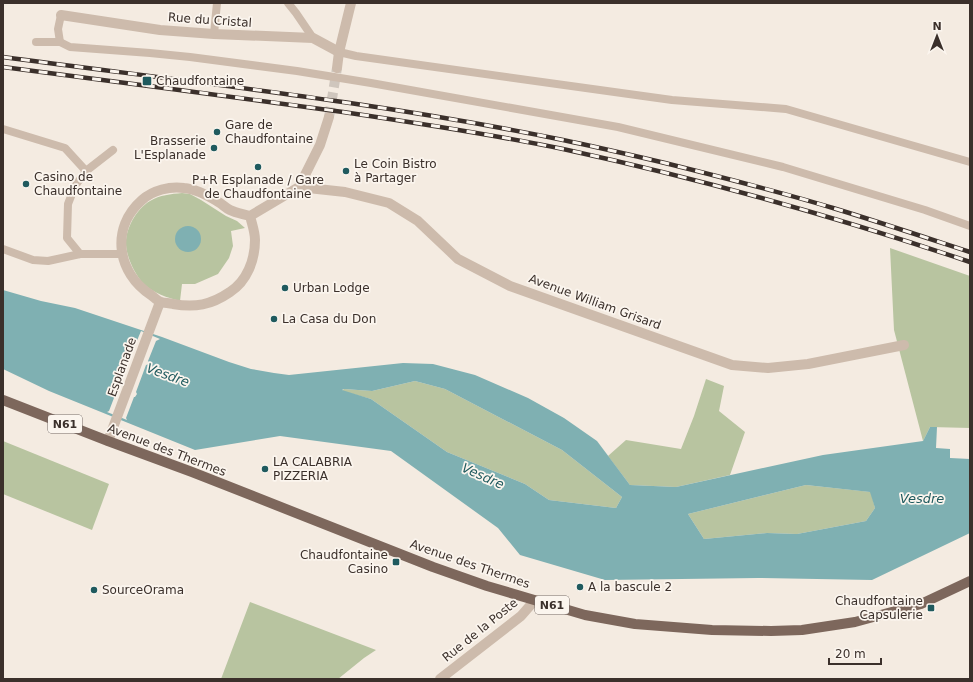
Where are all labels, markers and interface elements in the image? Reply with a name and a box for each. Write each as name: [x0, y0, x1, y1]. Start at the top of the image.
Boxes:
street label: Rue du Cristal: [168, 10, 252, 30]
north arrow: [917, 16, 957, 56]
text: N: [932, 20, 942, 33]
place label: Chaudfontaine: [156, 74, 244, 88]
marker: Chaudfontaine: [141, 75, 153, 87]
place label: Gare de Chaudfontaine: [225, 118, 313, 146]
marker: Gare de Chaudfontaine: [212, 127, 222, 137]
place label: Brasserie L'Esplanade: [134, 134, 206, 162]
marker: Brasserie L'Esplanade: [209, 143, 219, 153]
place label: Le Coin Bistro à Partager: [354, 157, 437, 185]
marker: P+R Esplanade / Gare de Chaudfontaine: [253, 162, 263, 172]
marker: Le Coin Bistro à Partager: [341, 166, 351, 176]
place label: Casino de Chaudfontaine: [34, 170, 122, 198]
place label: P+R Esplanade / Gare de Chaudfontaine: [192, 173, 324, 201]
marker: Casino de Chaudfontaine: [21, 179, 31, 189]
street label: Avenue William Grisard: [527, 272, 663, 332]
place label: Urban Lodge: [293, 281, 370, 295]
marker: Urban Lodge: [280, 283, 290, 293]
place label: La Casa du Don: [282, 312, 376, 326]
marker: La Casa du Don: [269, 314, 279, 324]
street label: Esplanade: [105, 335, 139, 399]
water label: Vesdre: [145, 360, 191, 390]
road number: N61: [48, 415, 82, 433]
street label: Avenue des Thermes: [106, 421, 228, 479]
place label: LA CALABRIA PIZZERIA: [273, 455, 353, 483]
water label: Vesdre: [460, 460, 506, 492]
marker: LA CALABRIA PIZZERIA: [260, 464, 270, 474]
water label: Vesdre: [900, 491, 944, 506]
street label: Avenue des Thermes: [408, 537, 532, 591]
place label: Chaudfontaine Casino: [300, 548, 388, 576]
marker: Chaudfontaine Casino: [391, 557, 401, 567]
place label: A la bascule 2: [588, 580, 672, 594]
marker: A la bascule 2: [575, 582, 585, 592]
place label: SourceOrama: [102, 583, 184, 597]
marker: SourceOrama: [89, 585, 99, 595]
place label: Chaudfontaine Capsulerie: [835, 594, 923, 622]
street label: Rue de la Poste: [440, 595, 520, 665]
road number: N61: [535, 596, 569, 614]
marker: Chaudfontaine Capsulerie: [926, 603, 936, 613]
scale bar: [829, 640, 881, 666]
text: 20 m: [835, 647, 866, 661]

